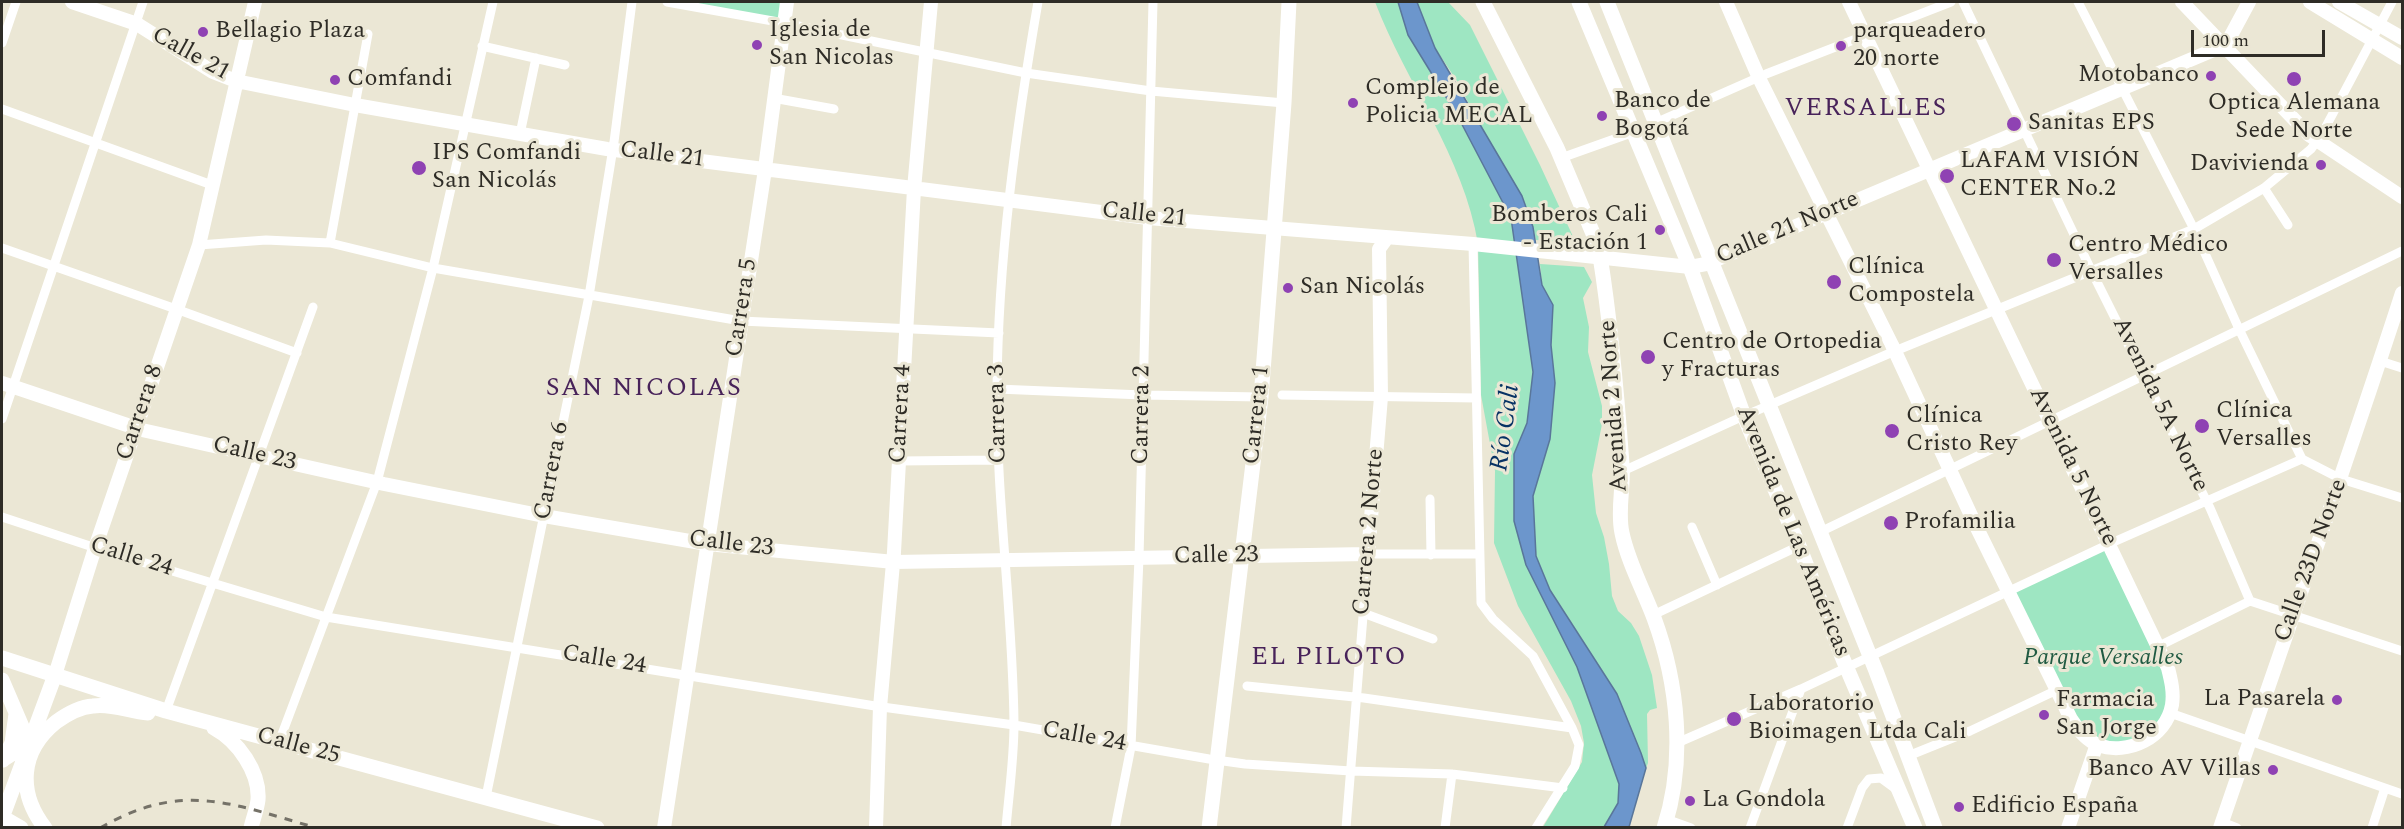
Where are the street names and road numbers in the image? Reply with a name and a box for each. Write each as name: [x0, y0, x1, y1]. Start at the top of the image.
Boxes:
street label: Calle 21: [146, 22, 234, 88]
street label: Calle 21: [618, 137, 706, 175]
street label: Calle 21 Norte: [1712, 186, 1864, 272]
street label: Calle 21: [1100, 197, 1188, 235]
street label: Carrera 5: [721, 257, 765, 359]
street label: Avenida 5A Norte: [2104, 313, 2214, 497]
street label: Avenida 2 Norte: [1595, 319, 1635, 493]
street label: Carrera 8: [111, 361, 171, 465]
street label: Carrera 4: [885, 364, 919, 464]
street label: Carrera 3: [984, 364, 1014, 464]
street label: Carrera 1: [1238, 364, 1278, 466]
street label: Carrera 2: [1128, 365, 1158, 465]
street label: Avenida 5 Norte: [2021, 383, 2123, 551]
street label: Avenida de Las Américas: [1728, 402, 1856, 662]
street label: Carrera 6: [529, 419, 577, 523]
street label: Calle 23: [209, 431, 299, 479]
street label: Carrera 2 Norte: [1348, 448, 1392, 616]
street label: Calle 23D Norte: [2269, 476, 2355, 646]
street label: Calle 23: [687, 526, 775, 564]
street label: Calle 24: [86, 532, 176, 584]
street label: Calle 23: [1173, 542, 1259, 572]
street label: Calle 24: [560, 640, 648, 682]
street label: Calle 24: [1040, 716, 1128, 760]
street label: Calle 25: [253, 722, 343, 772]

